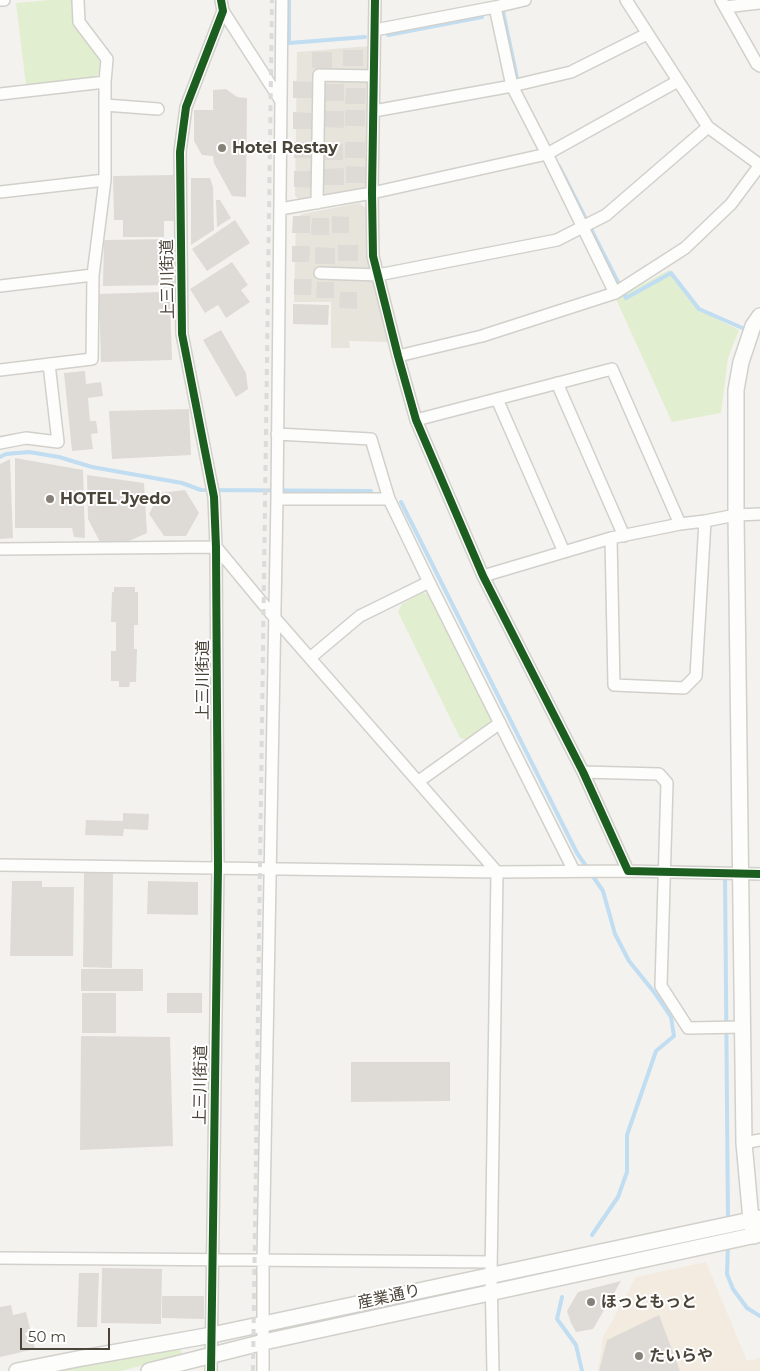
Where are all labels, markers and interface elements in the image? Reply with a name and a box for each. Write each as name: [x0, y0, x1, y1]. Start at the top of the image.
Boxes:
place label: Hotel Restay: [232, 138, 338, 158]
marker: Hotel Restay: [216, 142, 228, 154]
street label: 上三川街道: [158, 239, 178, 319]
place label: HOTEL Jyedo: [60, 489, 171, 509]
marker: HOTEL Jyedo: [44, 493, 56, 505]
street label: 上三川街道: [193, 640, 213, 720]
street label: 上三川街道: [191, 1045, 211, 1125]
street label: 産業通り: [356, 1281, 422, 1313]
place label: ほっともっと: [601, 1292, 697, 1312]
marker: ほっともっと: [585, 1296, 597, 1308]
scale bar: [22, 1318, 112, 1350]
text: 50 m: [28, 1327, 66, 1346]
place label: たいらや: [649, 1346, 713, 1366]
marker: たいらや: [633, 1350, 645, 1362]

